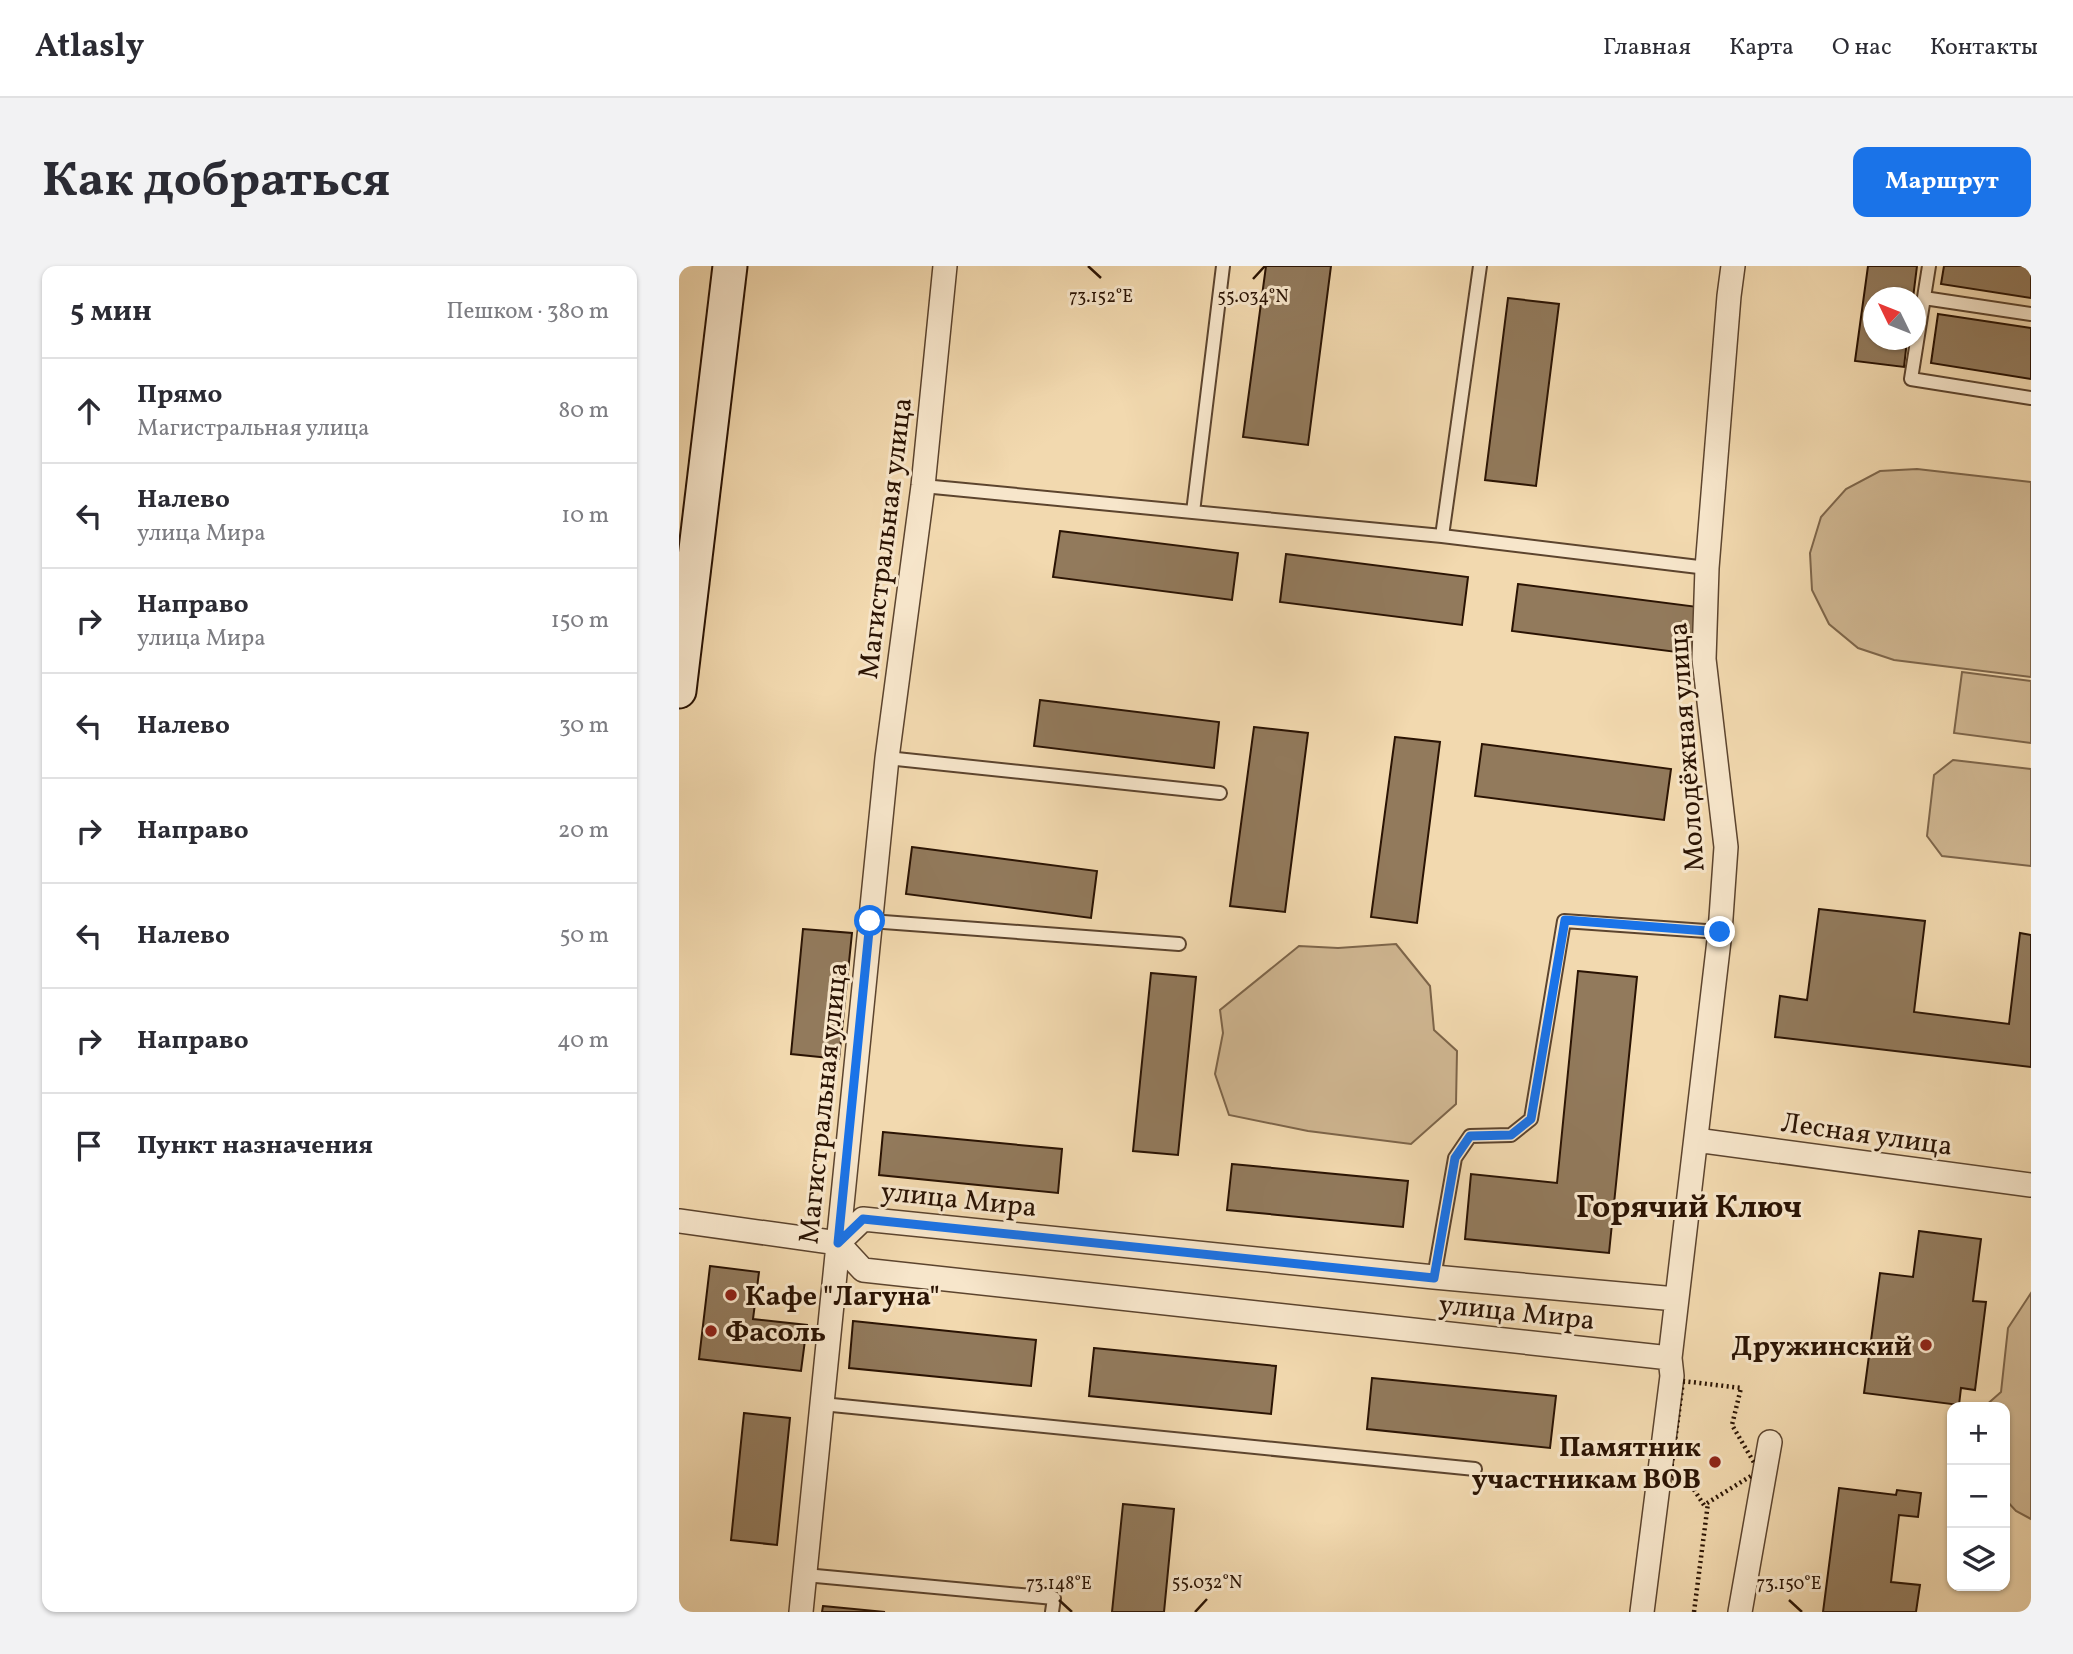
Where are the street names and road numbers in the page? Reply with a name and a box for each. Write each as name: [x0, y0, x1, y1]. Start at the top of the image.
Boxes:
street label: Магистральная улица: [850, 395, 923, 681]
street label: Молодёжная улица: [1659, 621, 1716, 873]
street label: Магистральная улица: [790, 960, 859, 1246]
street label: Лесная улица: [1778, 1104, 1955, 1167]
street label: улица Мира: [879, 1173, 1039, 1228]
street label: улица Мира: [1437, 1286, 1597, 1341]

